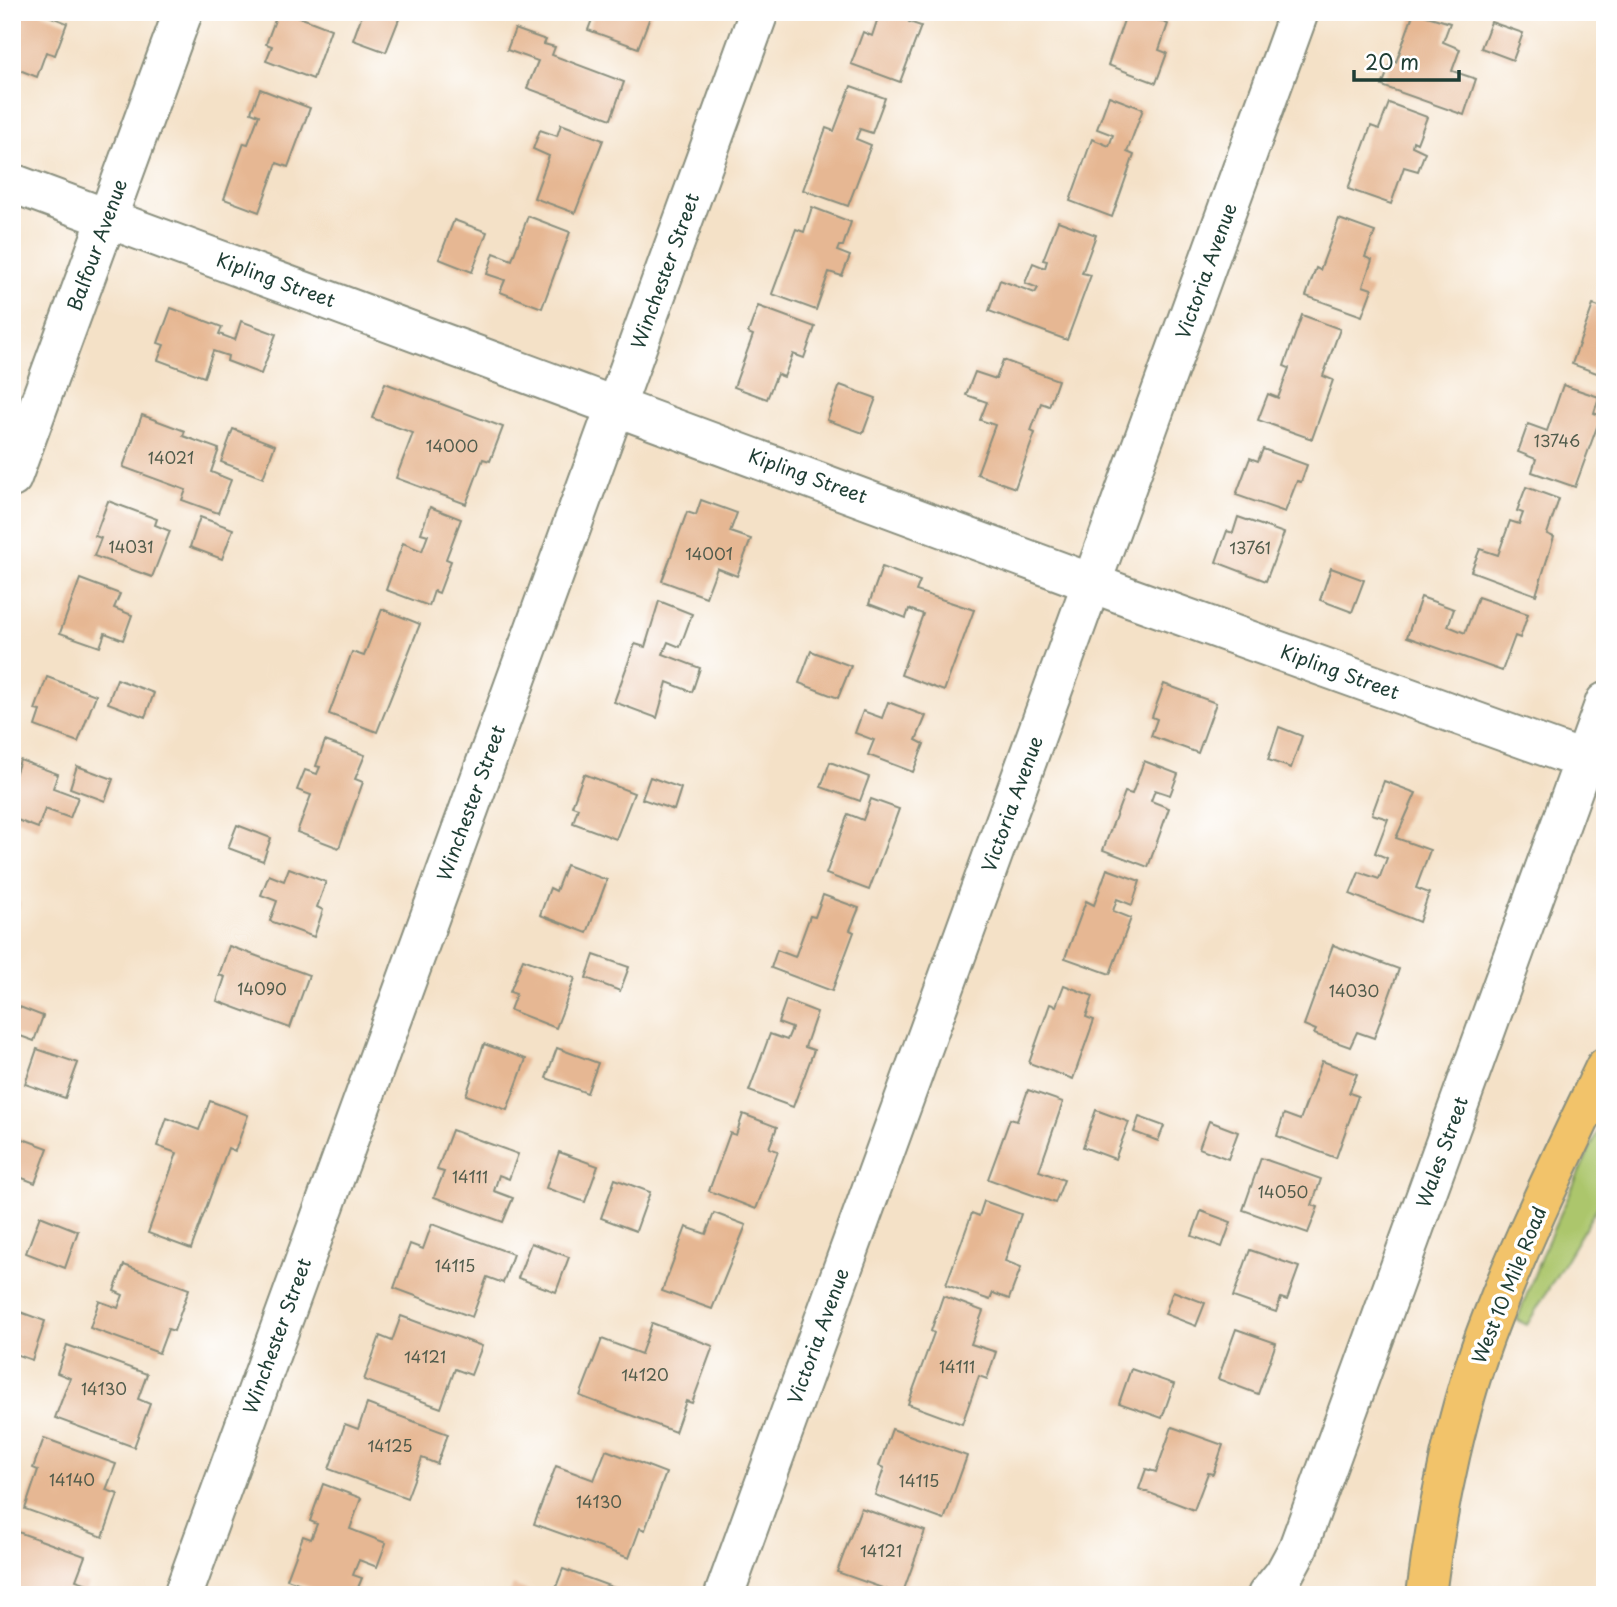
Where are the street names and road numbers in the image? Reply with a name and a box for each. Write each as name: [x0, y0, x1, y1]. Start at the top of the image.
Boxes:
street label: Balfour Avenue: [59, 175, 133, 315]
street label: Winchester Street: [623, 189, 705, 353]
street label: Victoria Avenue: [1167, 199, 1243, 343]
street label: Kipling Street: [213, 245, 340, 314]
street label: Kipling Street: [745, 441, 872, 510]
street label: Kipling Street: [1277, 637, 1404, 706]
street label: Winchester Street: [429, 721, 511, 885]
street label: Victoria Avenue: [973, 732, 1049, 876]
street label: Wales Street: [1408, 1092, 1474, 1211]
street label: West 10 Mile Road: [1464, 1202, 1552, 1367]
street label: Winchester Street: [235, 1254, 317, 1418]
street label: Victoria Avenue: [779, 1264, 855, 1408]

